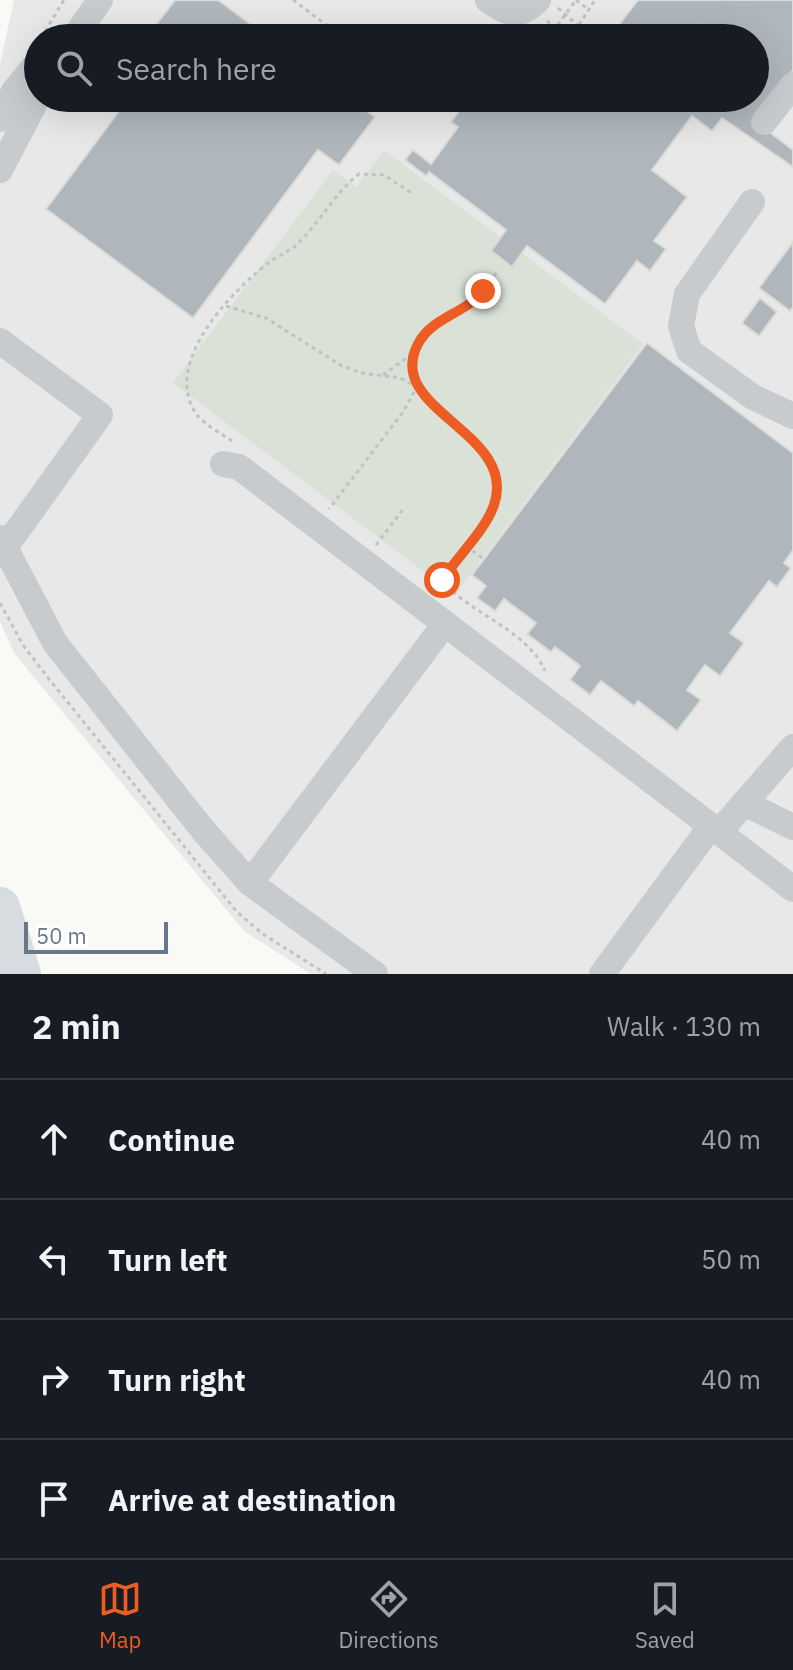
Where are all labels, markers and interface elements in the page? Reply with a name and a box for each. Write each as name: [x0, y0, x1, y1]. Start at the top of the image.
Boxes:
search box: [24, 24, 769, 112]
icon: search: [52, 46, 96, 90]
text: Search here: [116, 49, 277, 88]
route end: [465, 273, 501, 309]
route start: [424, 562, 460, 598]
scale bar: [24, 918, 168, 954]
text: 50 m: [36, 921, 87, 950]
text: 2 min: [32, 1004, 121, 1048]
text: Walk · 130 m: [607, 1009, 761, 1043]
icon: ahead: [32, 1117, 76, 1161]
text: Continue: [108, 1120, 235, 1159]
text: 40 m: [701, 1122, 761, 1156]
icon: left: [32, 1237, 76, 1281]
text: Turn left: [108, 1240, 227, 1279]
text: 50 m: [701, 1242, 761, 1276]
icon: right: [32, 1357, 76, 1401]
text: Turn right: [108, 1360, 246, 1399]
text: 40 m: [701, 1362, 761, 1396]
icon: arrive: [32, 1477, 76, 1521]
text: Arrive at destination: [108, 1480, 396, 1519]
tab: Map: [98, 1577, 142, 1654]
tab: Directions: [339, 1577, 439, 1654]
tab: Saved: [635, 1577, 695, 1654]

